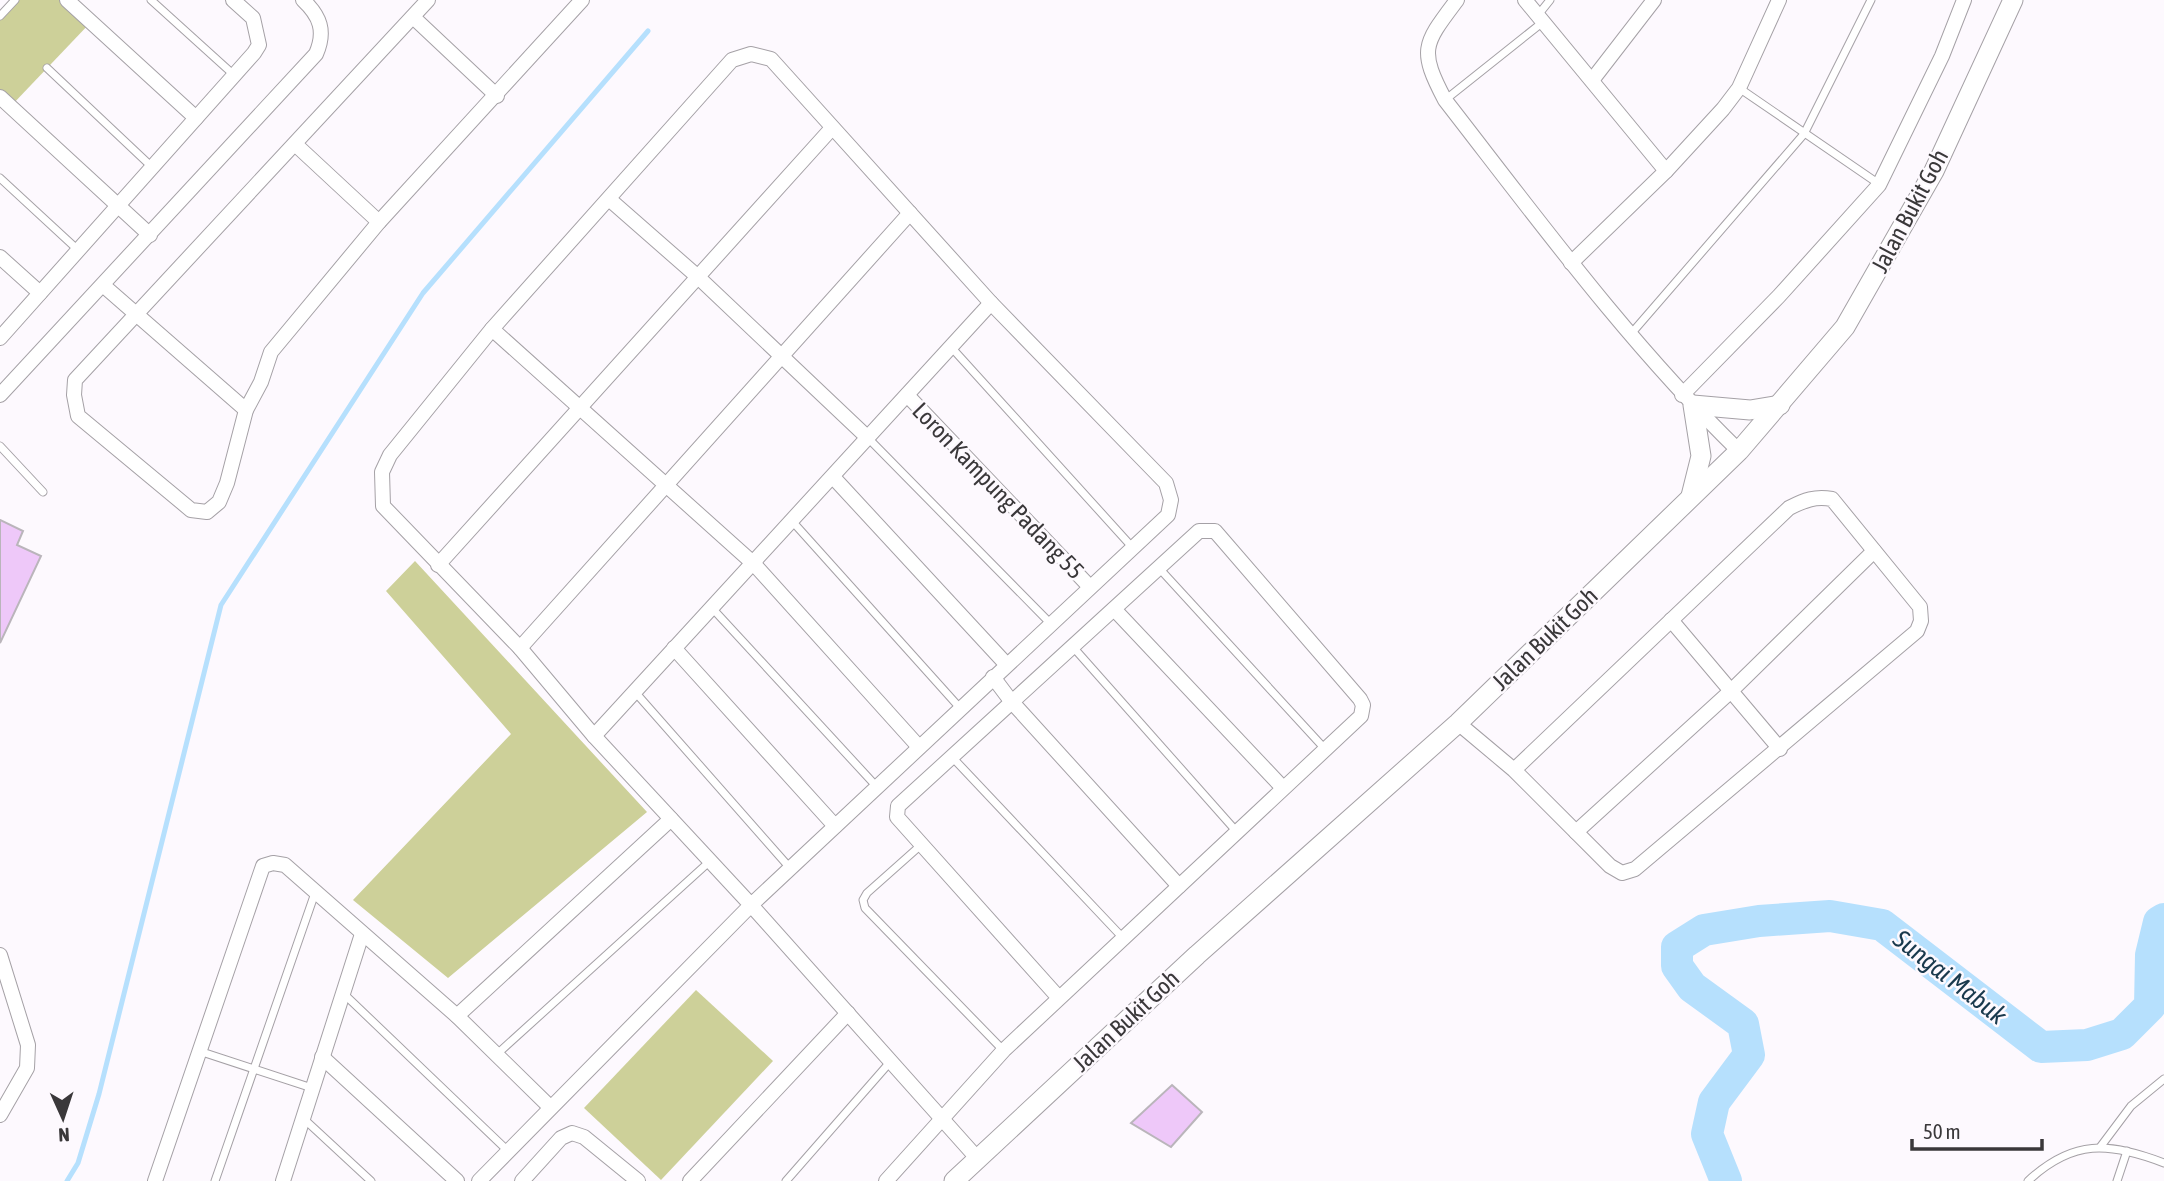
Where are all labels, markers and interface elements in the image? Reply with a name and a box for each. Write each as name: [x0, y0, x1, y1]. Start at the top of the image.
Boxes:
street label: Jalan Bukit Goh: [1866, 145, 1953, 277]
street label: Loron Kampung Padang 55: [907, 397, 1090, 584]
street label: Jalan Bukit Goh: [1487, 582, 1603, 695]
water label: Sungai Mabuk: [1887, 923, 2013, 1031]
street label: Jalan Bukit Goh: [1067, 965, 1184, 1077]
north arrow: [28, 1083, 98, 1153]
scale bar: [1912, 1108, 2042, 1152]
text: 50 m: [1923, 1119, 1961, 1143]
text: N: [58, 1124, 70, 1146]

